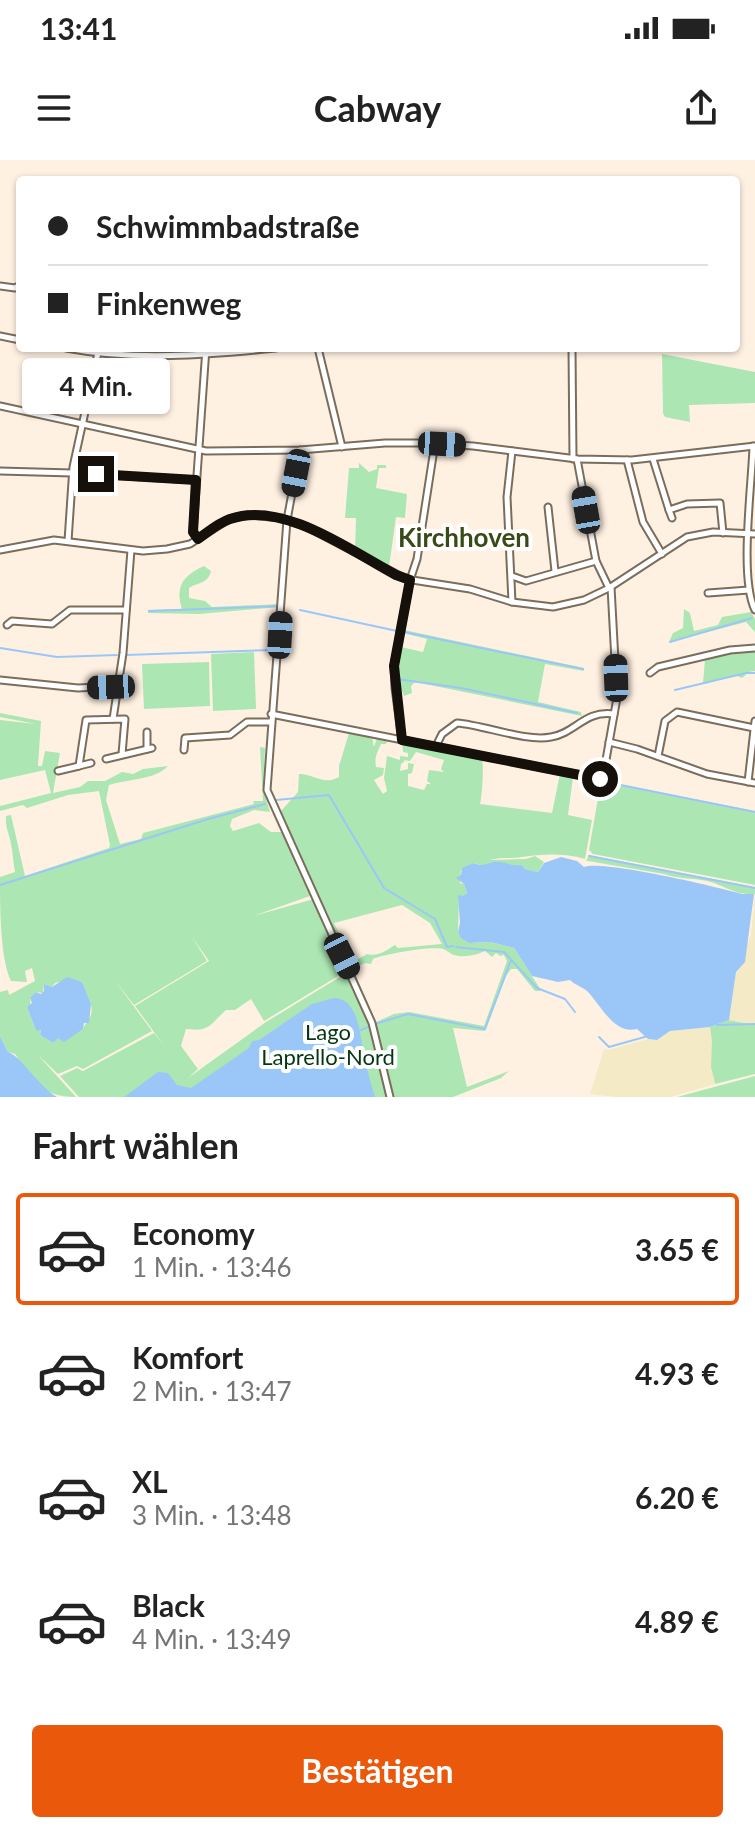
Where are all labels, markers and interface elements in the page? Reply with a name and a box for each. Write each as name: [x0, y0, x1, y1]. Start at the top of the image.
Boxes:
text: 13:41: [40, 10, 117, 46]
icon: menu: [32, 86, 76, 130]
text: Cabway: [314, 86, 441, 130]
icon: share: [679, 86, 723, 130]
text: Schwimmbadstraße: [96, 208, 360, 244]
text: Finkenweg: [96, 285, 241, 321]
callout: 4 Min.: [22, 358, 170, 414]
text: 4 Min.: [59, 370, 133, 402]
car: [417, 431, 467, 457]
car: [280, 447, 312, 499]
route end: [78, 456, 114, 492]
car: [570, 484, 602, 536]
district label: Kirchhoven: [398, 521, 530, 553]
car: [267, 610, 293, 660]
car: [603, 654, 629, 702]
car: [87, 674, 135, 700]
route start: [582, 761, 618, 797]
car: [320, 929, 364, 983]
park label: Lago Laprello-Nord: [261, 1018, 395, 1070]
text: Fahrt wählen: [32, 1123, 239, 1167]
icon: car: [36, 1213, 108, 1285]
text: Economy: [132, 1215, 255, 1251]
text: 3.65 €: [635, 1231, 719, 1267]
text: 1 Min. · 13:46: [132, 1251, 291, 1283]
icon: car: [36, 1337, 108, 1409]
text: Komfort: [132, 1339, 243, 1375]
text: 4.93 €: [635, 1355, 719, 1391]
text: 2 Min. · 13:47: [132, 1375, 291, 1407]
icon: car: [36, 1461, 108, 1533]
text: XL: [132, 1463, 168, 1499]
text: 6.20 €: [635, 1479, 719, 1515]
text: 3 Min. · 13:48: [132, 1499, 291, 1531]
icon: car: [36, 1585, 108, 1657]
text: Black: [132, 1587, 205, 1623]
text: 4.89 €: [635, 1603, 719, 1639]
text: 4 Min. · 13:49: [132, 1623, 291, 1655]
button: Bestätigen: [32, 1725, 723, 1817]

